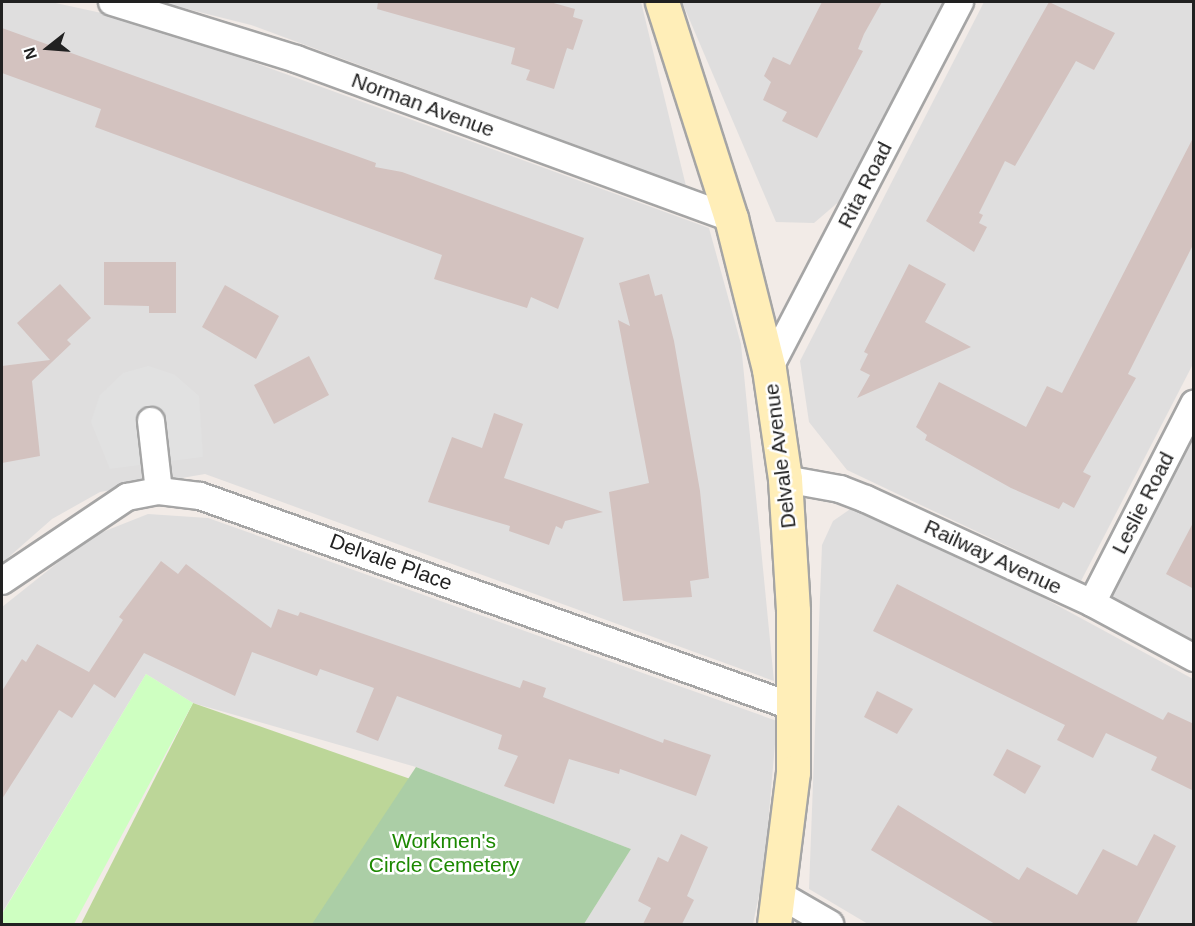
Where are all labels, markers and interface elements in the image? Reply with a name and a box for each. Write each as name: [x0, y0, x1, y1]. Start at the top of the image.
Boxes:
north arrow: [18, 18, 78, 78]
text: N: [20, 45, 40, 61]
street label: Norman Avenue: [348, 67, 498, 143]
street label: Rita Road: [833, 138, 897, 232]
street label: Delvale Avenue: [759, 382, 801, 530]
street label: Leslie Road: [1107, 448, 1179, 558]
street label: Railway Avenue: [920, 514, 1066, 600]
street label: Delvale Place: [326, 528, 456, 596]
park label: Workmen's Circle Cemetery: [369, 828, 519, 878]

